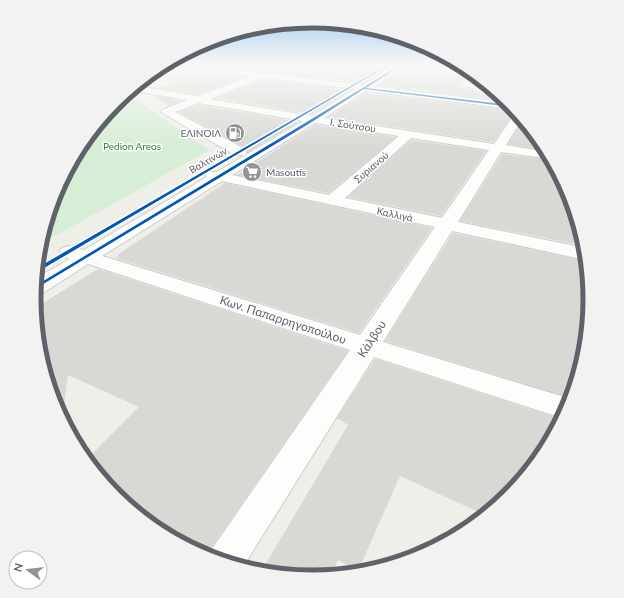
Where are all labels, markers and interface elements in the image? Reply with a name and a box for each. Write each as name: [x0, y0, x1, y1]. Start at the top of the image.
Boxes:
street label: Ι. Σούτσου: [329, 115, 377, 135]
fuel station icon: ΕΛΙΝΟΙΛ: [224, 122, 246, 144]
place label: ΕΛΙΝΟΙΛ: [180, 127, 221, 139]
park label: Pedion Areos: [103, 140, 161, 152]
street label: Βαλτινών: [187, 144, 229, 176]
street label: Συριανού: [351, 149, 391, 185]
supermarket icon: Masoutis: [241, 161, 263, 183]
place label: Masoutis: [266, 166, 306, 178]
street label: Καλλιγά: [376, 204, 414, 224]
street label: Κων. Παπαρρηγοπούλου: [218, 292, 348, 347]
street label: Κάλβου: [354, 317, 389, 360]
north arrow: [8, 550, 48, 590]
text: N: [10, 562, 25, 573]

